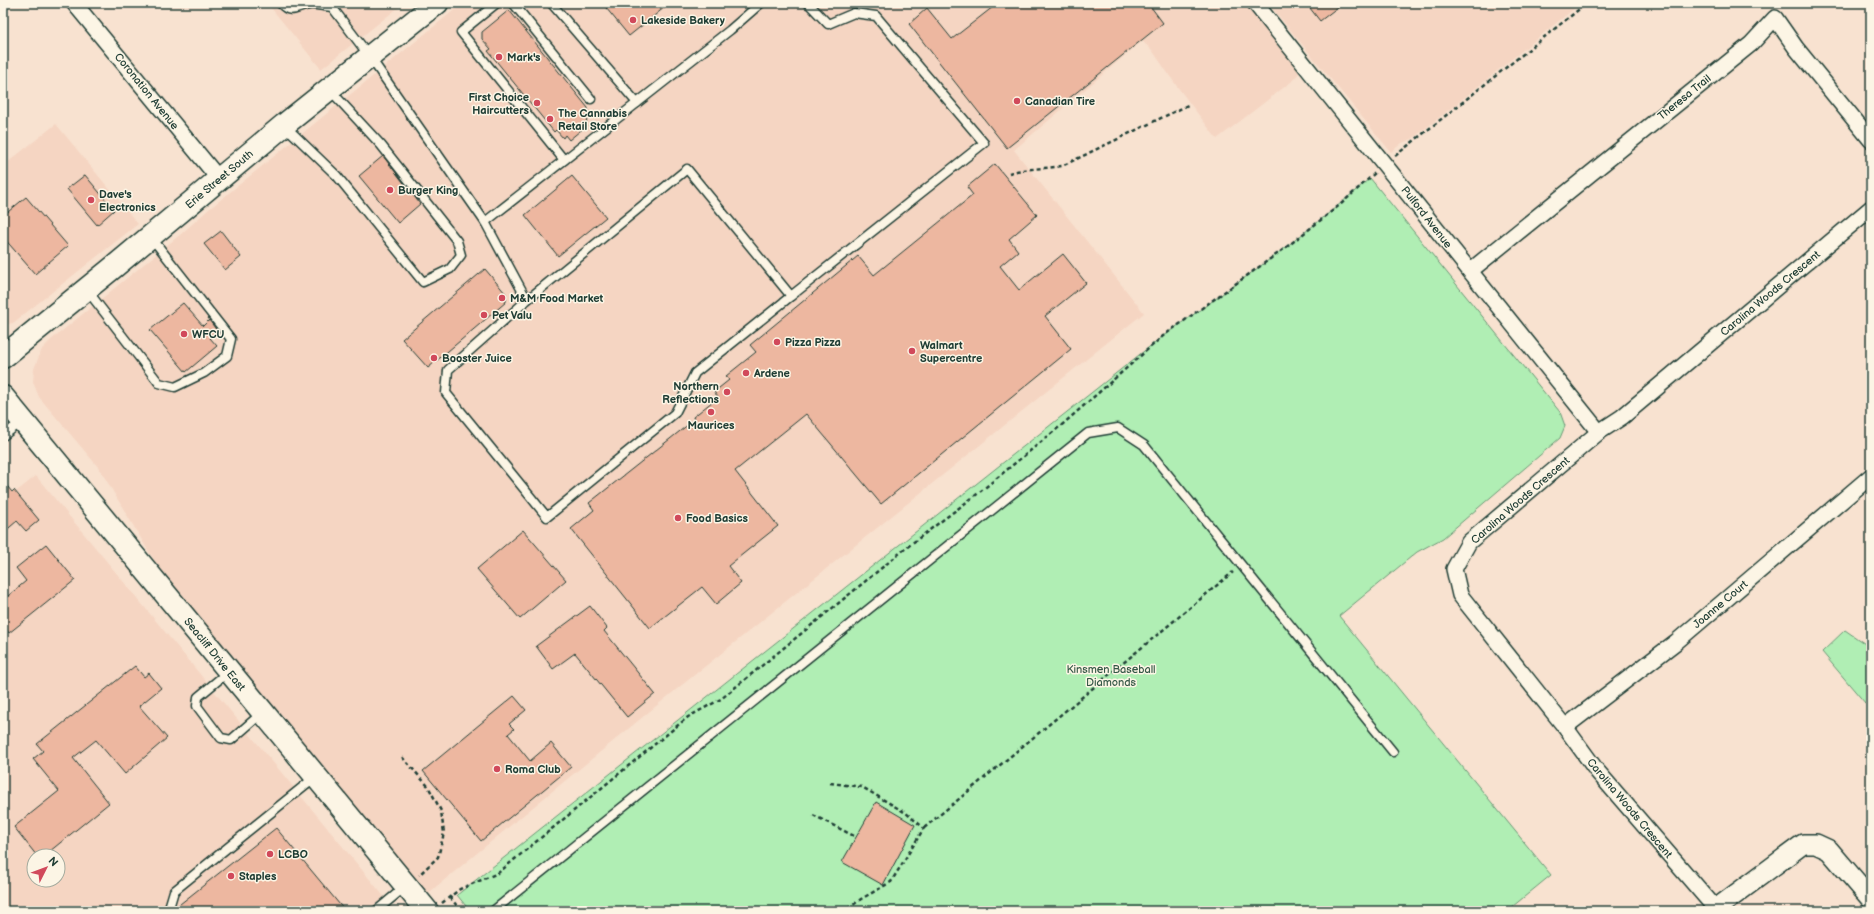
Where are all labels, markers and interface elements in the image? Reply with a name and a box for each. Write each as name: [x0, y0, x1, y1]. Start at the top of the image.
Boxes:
place label: Lakeside Bakery: [641, 14, 725, 27]
marker: Lakeside Bakery: [628, 15, 638, 25]
street label: Coronation Avenue: [112, 50, 182, 133]
place label: Mark's: [507, 51, 541, 64]
marker: Mark's: [494, 52, 504, 62]
street label: Theresa Trail: [1655, 72, 1713, 123]
place label: First Choice Haircutters: [468, 91, 530, 117]
place label: Canadian Tire: [1025, 95, 1095, 108]
marker: Canadian Tire: [1012, 96, 1022, 106]
marker: First Choice Haircutters: [532, 98, 542, 108]
place label: The Cannabis Retail Store: [558, 107, 627, 133]
marker: The Cannabis Retail Store: [545, 114, 555, 124]
street label: Erie Street South: [183, 147, 256, 211]
place label: Burger King: [398, 184, 458, 197]
street label: Pulford Avenue: [1398, 184, 1455, 251]
marker: Burger King: [385, 185, 395, 195]
place label: Dave's Electronics: [99, 188, 156, 214]
marker: Dave's Electronics: [86, 195, 96, 205]
street label: Carolina Woods Crescent: [1718, 247, 1823, 339]
place label: M&M Food Market: [510, 292, 604, 305]
marker: M&M Food Market: [497, 293, 507, 303]
place label: Pet Valu: [492, 309, 532, 322]
marker: Pet Valu: [479, 310, 489, 320]
place label: WFCU: [192, 328, 225, 341]
marker: WFCU: [179, 329, 189, 339]
place label: Pizza Pizza: [785, 336, 841, 349]
marker: Pizza Pizza: [772, 337, 782, 347]
place label: Walmart Supercentre: [920, 339, 982, 365]
marker: Walmart Supercentre: [907, 346, 917, 356]
place label: Booster Juice: [442, 352, 512, 365]
marker: Booster Juice: [429, 353, 439, 363]
place label: Ardene: [753, 367, 790, 380]
marker: Ardene: [741, 368, 751, 378]
place label: Northern Reflections: [662, 380, 720, 406]
marker: Northern Reflections: [722, 387, 732, 397]
marker: Maurices: [706, 407, 716, 417]
place label: Maurices: [688, 419, 735, 432]
street label: Carolina Woods Crescent: [1468, 454, 1573, 547]
place label: Food Basics: [686, 512, 748, 525]
marker: Food Basics: [673, 513, 683, 523]
street label: Joanne Court: [1690, 577, 1751, 631]
street label: Seacliff Drive East: [181, 615, 248, 694]
park label: Kinsmen Baseball Diamonds: [1066, 663, 1156, 689]
street label: Carolina Woods Crescent: [1584, 756, 1676, 861]
place label: Roma Club: [505, 763, 561, 776]
marker: Roma Club: [492, 764, 502, 774]
north arrow: [26, 848, 66, 888]
place label: LCBO: [278, 848, 308, 861]
marker: LCBO: [265, 849, 275, 859]
text: N: [45, 854, 61, 869]
place label: Staples: [239, 870, 277, 883]
marker: Staples: [226, 871, 236, 881]

